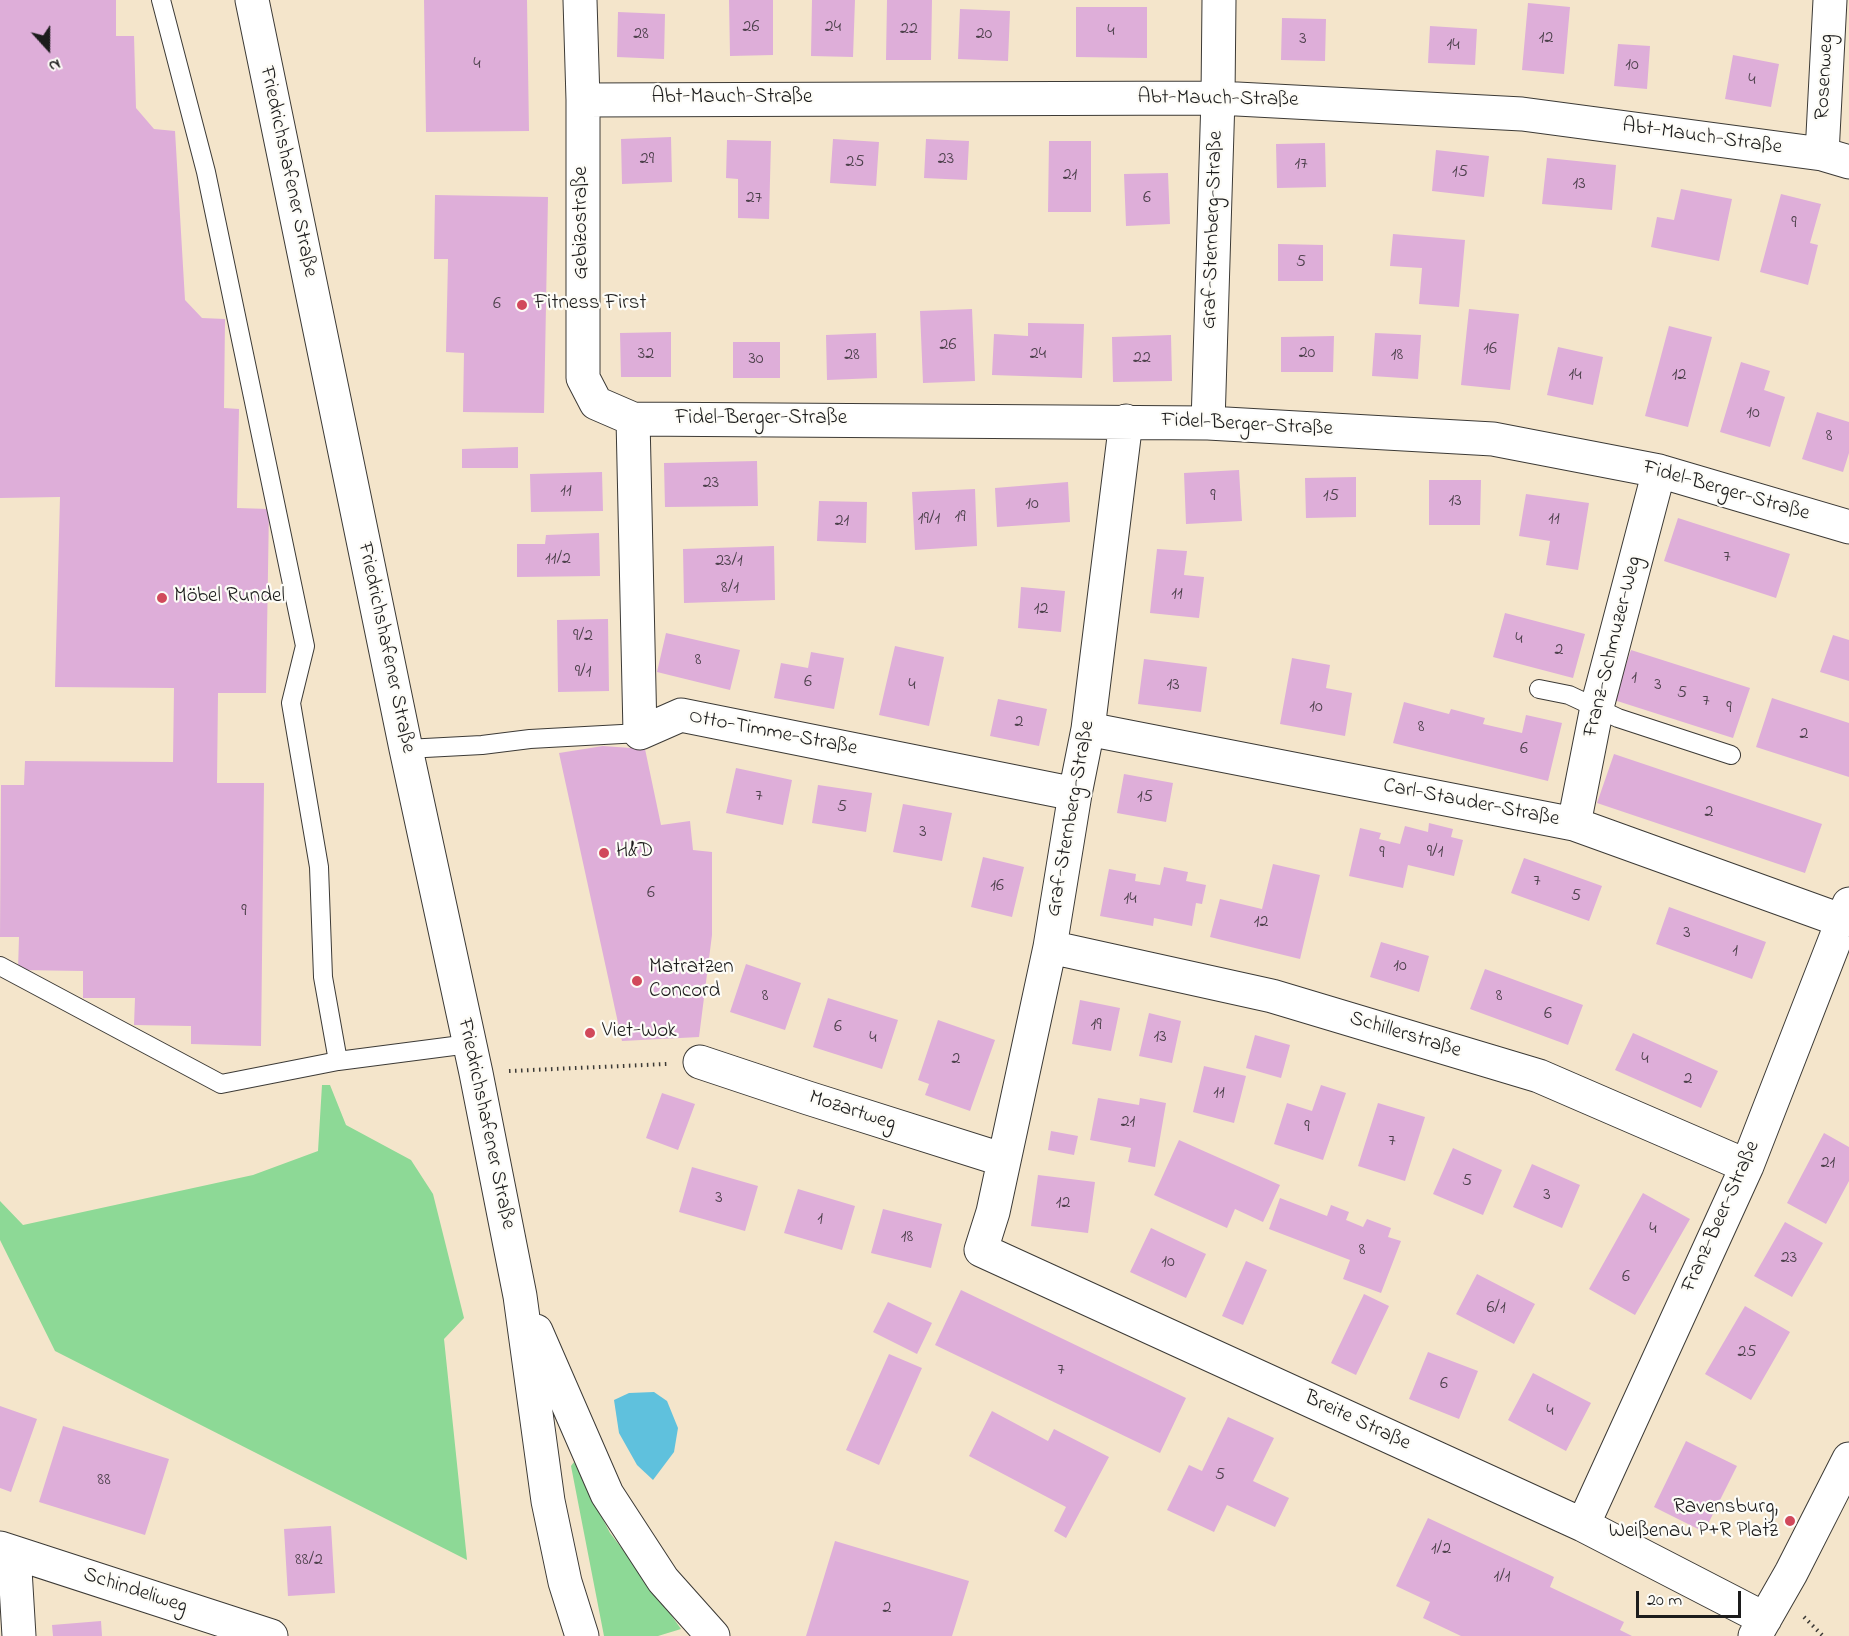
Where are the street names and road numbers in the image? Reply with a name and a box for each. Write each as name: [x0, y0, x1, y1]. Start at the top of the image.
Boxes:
street label: Rosenweg: [1811, 34, 1841, 120]
street label: Friedrichshafener Straße: [252, 64, 322, 280]
street label: Abt-Mauch-Straße: [652, 86, 812, 112]
street label: Abt-Mauch-Straße: [1137, 86, 1299, 114]
street label: Abt-Mauch-Straße: [1621, 114, 1783, 162]
street label: Graf-Sternberg-Straße: [1198, 130, 1230, 330]
street label: Gebizostraße: [570, 166, 596, 280]
street label: Fidel-Berger-Straße: [675, 407, 847, 433]
street label: Fidel-Berger-Straße: [1160, 409, 1334, 443]
street label: Fidel-Berger-Straße: [1640, 456, 1812, 528]
street label: Friedrichshafener Straße: [350, 540, 420, 756]
street label: Franz-Schmuzer-Weg: [1579, 554, 1649, 740]
street label: Otto-Timme-Straße: [687, 705, 859, 763]
street label: Graf-Sternberg-Straße: [1042, 719, 1102, 919]
street label: Carl-Stauder-Straße: [1381, 775, 1561, 833]
street label: Schillerstraße: [1346, 1007, 1464, 1065]
street label: Friedrichshafener Straße: [450, 1016, 520, 1232]
street label: Mozartweg: [805, 1086, 899, 1138]
street label: Franz-Beer-Straße: [1677, 1137, 1767, 1297]
street label: Breite Straße: [1300, 1386, 1414, 1458]
street label: Schindeliweg: [80, 1563, 190, 1621]

